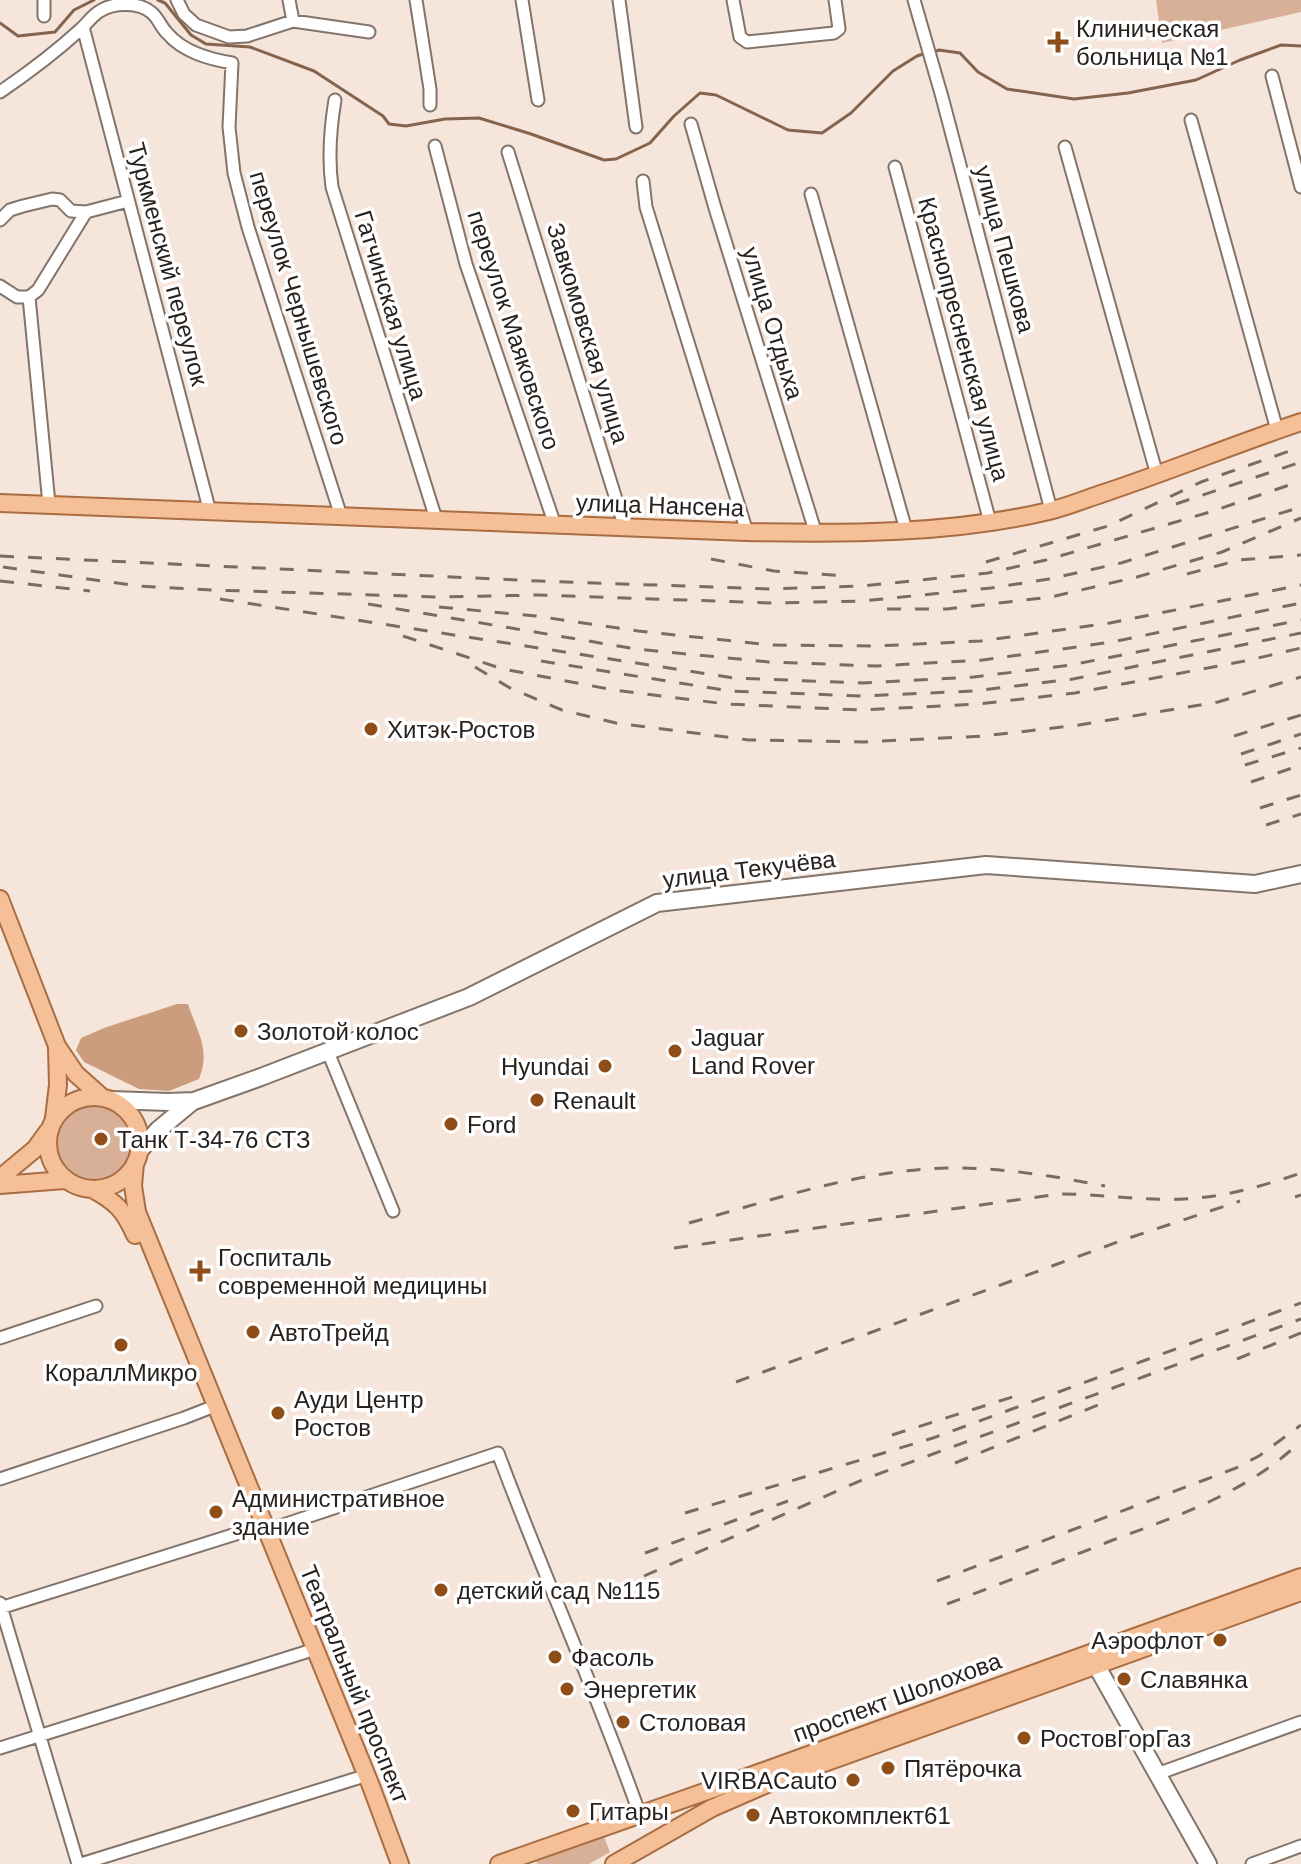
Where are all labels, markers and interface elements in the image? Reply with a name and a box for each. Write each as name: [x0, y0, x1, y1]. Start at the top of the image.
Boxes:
place label: Клиническая больница №1: [1076, 15, 1229, 70]
marker: Клиническая больница №1: [1047, 31, 1069, 53]
street label: Туркменский переулок: [123, 140, 214, 389]
street label: улица Пешкова: [970, 162, 1041, 336]
street label: переулок Чернышевского: [244, 168, 354, 448]
street label: Краснопресненская улица: [913, 194, 1015, 485]
street label: Гатчинская улица: [349, 207, 433, 404]
street label: переулок Маяковского: [463, 207, 565, 453]
street label: Завкомовская улица: [542, 220, 635, 447]
street label: улица Отдыха: [737, 244, 809, 403]
street label: улица Нансена: [575, 489, 745, 521]
place label: Хитэк-Ростов: [387, 716, 535, 743]
marker: Хитэк-Ростов: [362, 720, 380, 738]
street label: улица Текучёва: [661, 845, 838, 893]
place label: Золотой колос: [257, 1018, 419, 1045]
marker: Золотой колос: [232, 1022, 250, 1040]
place label: Jaguar Land Rover: [691, 1024, 815, 1079]
marker: Jaguar Land Rover: [666, 1042, 684, 1060]
place label: Hyundai: [501, 1053, 589, 1080]
marker: Hyundai: [596, 1057, 614, 1075]
place label: Renault: [553, 1087, 636, 1114]
marker: Renault: [528, 1091, 546, 1109]
place label: Ford: [467, 1111, 516, 1138]
marker: Ford: [442, 1115, 460, 1133]
place label: Танк Т-34-76 СТЗ: [117, 1126, 310, 1153]
marker: Танк Т-34-76 СТЗ: [92, 1130, 110, 1148]
place label: Госпиталь современной медицины: [218, 1244, 487, 1299]
marker: Госпиталь современной медицины: [189, 1260, 211, 1282]
place label: АвтоТрейд: [269, 1319, 389, 1346]
marker: АвтоТрейд: [244, 1323, 262, 1341]
marker: КораллМикро: [112, 1336, 130, 1354]
place label: КораллМикро: [45, 1359, 197, 1386]
place label: Ауди Центр Ростов: [294, 1386, 424, 1441]
marker: Ауди Центр Ростов: [269, 1404, 287, 1422]
place label: Административное здание: [232, 1485, 445, 1540]
marker: Административное здание: [207, 1503, 225, 1521]
street label: Театральный проспект: [295, 1561, 415, 1807]
place label: детский сад №115: [457, 1577, 660, 1604]
marker: детский сад №115: [432, 1581, 450, 1599]
place label: Аэрофлот: [1091, 1627, 1204, 1654]
marker: Аэрофлот: [1211, 1631, 1229, 1649]
place label: Фасоль: [571, 1644, 654, 1671]
street label: проспект Шолохова: [789, 1647, 1005, 1747]
marker: Фасоль: [546, 1648, 564, 1666]
place label: Славянка: [1140, 1666, 1248, 1693]
marker: Славянка: [1115, 1670, 1133, 1688]
place label: Энергетик: [583, 1676, 696, 1703]
marker: Энергетик: [558, 1680, 576, 1698]
place label: Столовая: [639, 1709, 746, 1736]
marker: Столовая: [614, 1713, 632, 1731]
place label: РостовГорГаз: [1040, 1725, 1191, 1752]
marker: РостовГорГаз: [1015, 1729, 1033, 1747]
place label: Пятёрочка: [904, 1755, 1022, 1782]
marker: Пятёрочка: [879, 1759, 897, 1777]
place label: VIRBACauto: [701, 1767, 837, 1794]
marker: VIRBACauto: [844, 1771, 862, 1789]
place label: Гитары: [589, 1798, 669, 1825]
marker: Гитары: [564, 1802, 582, 1820]
place label: Автокомплект61: [769, 1802, 951, 1829]
marker: Автокомплект61: [744, 1806, 762, 1824]

